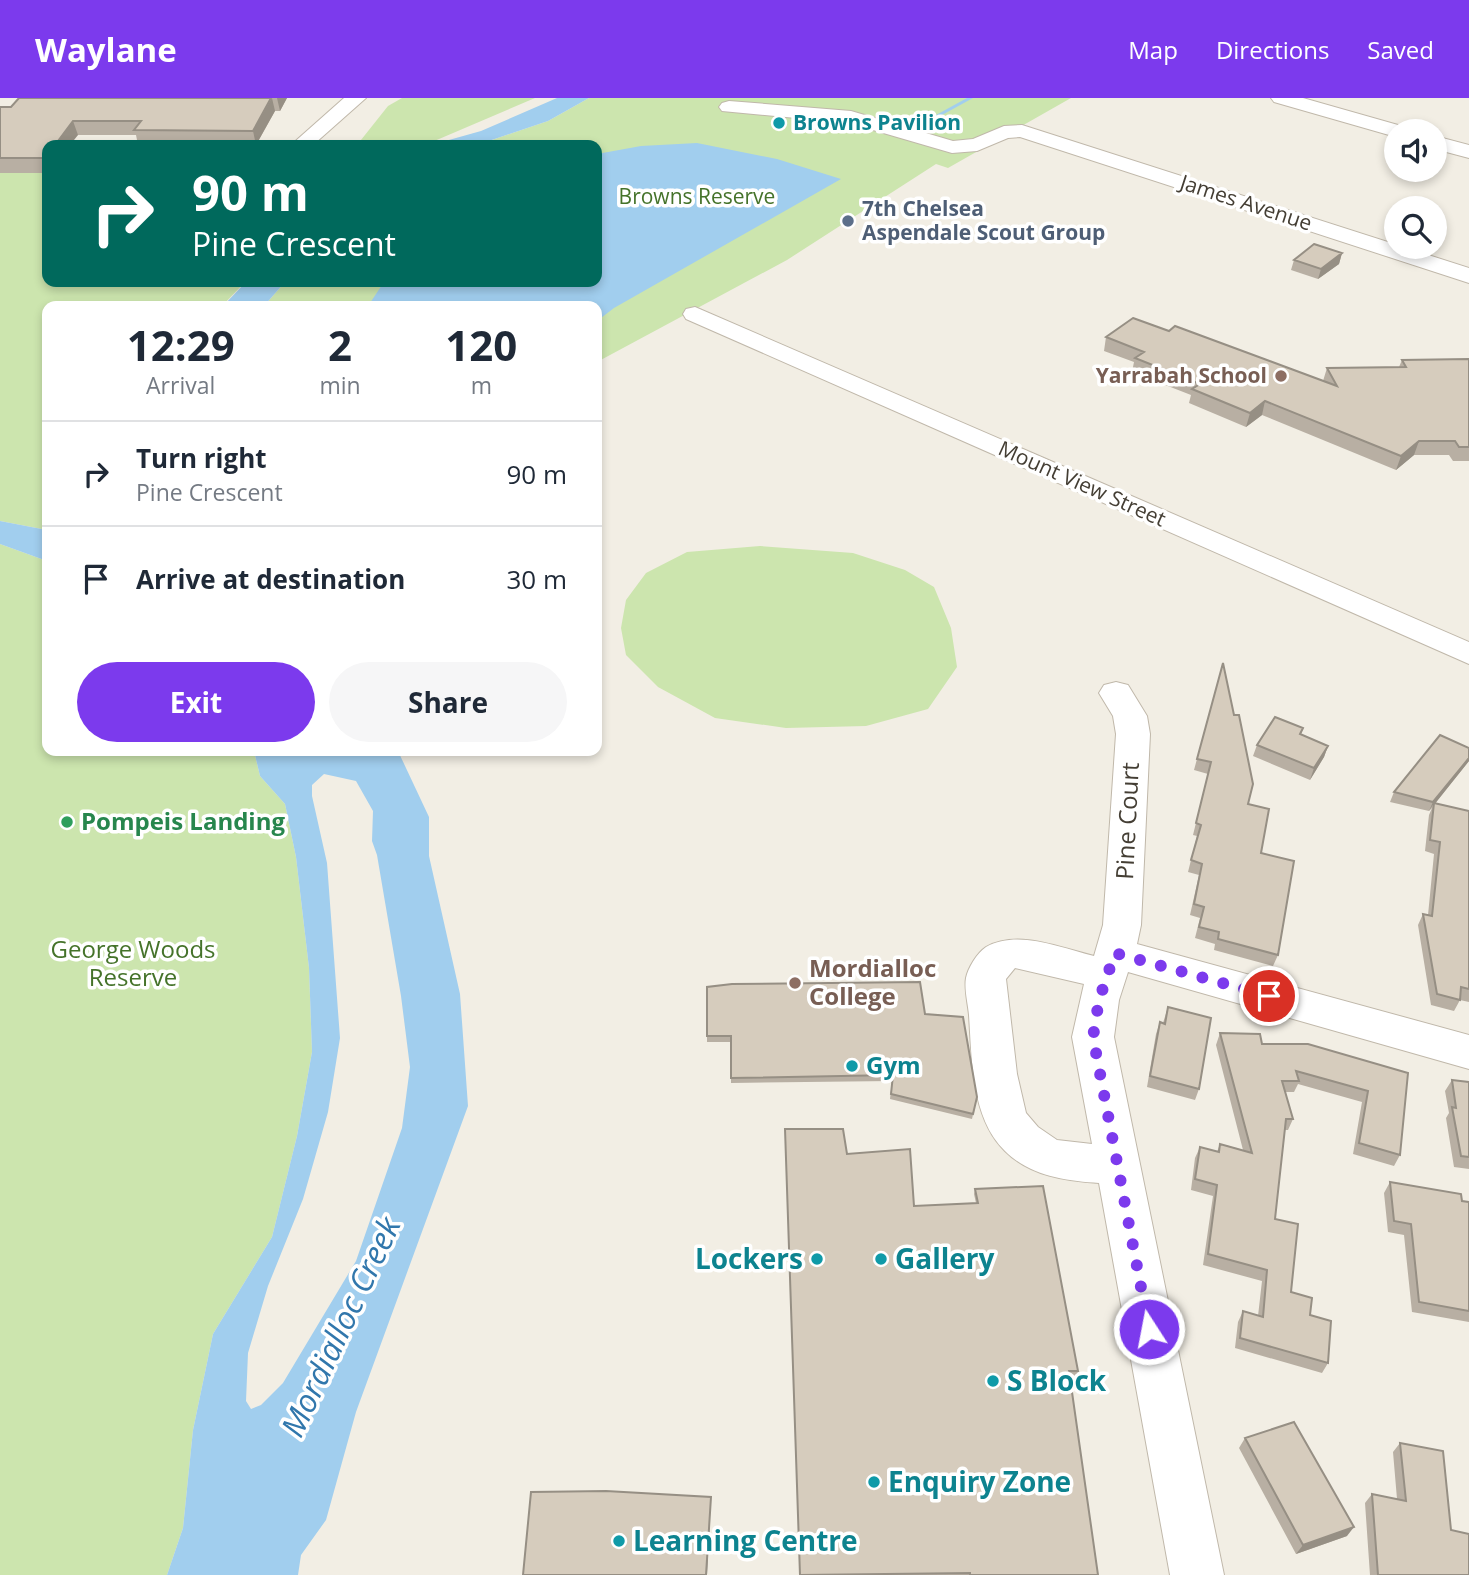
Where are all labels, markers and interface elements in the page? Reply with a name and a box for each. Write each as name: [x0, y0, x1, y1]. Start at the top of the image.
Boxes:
text: Waylane: [35, 27, 177, 72]
text: Map: [1128, 33, 1178, 66]
text: Directions: [1216, 33, 1329, 66]
text: Saved: [1367, 33, 1434, 66]
place label: Browns Pavilion: [793, 108, 961, 136]
marker: Browns Pavilion: [771, 115, 787, 131]
map controls: [1384, 119, 1447, 259]
button: sound: [1384, 119, 1447, 182]
text: 90 m: [192, 159, 309, 225]
street label: James Avenue: [1175, 167, 1316, 237]
icon: right: [77, 168, 168, 259]
park label: Browns Reserve: [619, 182, 775, 210]
place label: 7th Chelsea Aspendale Scout Group: [862, 194, 1105, 246]
button: search: [1384, 196, 1447, 259]
marker: 7th Chelsea Aspendale Scout Group: [840, 213, 856, 229]
text: Pine Crescent: [192, 222, 396, 265]
text: 12:29: [127, 316, 235, 373]
text: 2: [328, 316, 352, 373]
text: 120: [445, 316, 517, 373]
place label: Yarrabah School: [1096, 361, 1267, 389]
marker: Yarrabah School: [1273, 368, 1289, 384]
text: Arrival: [146, 369, 215, 401]
text: min: [319, 369, 361, 401]
text: m: [471, 369, 492, 401]
street label: Mount View Street: [994, 434, 1170, 533]
text: Turn right: [136, 440, 267, 476]
icon: right: [77, 455, 115, 493]
text: 90 m: [506, 456, 567, 492]
text: Pine Crescent: [136, 476, 283, 508]
icon: arrive: [77, 560, 115, 598]
text: Arrive at destination: [136, 561, 405, 597]
text: 30 m: [506, 561, 567, 597]
button: Exit: [77, 662, 315, 742]
button: Share: [329, 662, 567, 742]
street label: Pine Court: [1107, 761, 1146, 880]
place label: Pompeis Landing: [81, 804, 285, 837]
marker: Pompeis Landing: [59, 814, 75, 830]
park label: George Woods Reserve: [50, 932, 216, 993]
place label: Mordialloc College: [809, 951, 936, 1012]
pin: [1239, 966, 1299, 1026]
marker: Mordialloc College: [787, 975, 803, 991]
icon: arrive: [1250, 977, 1288, 1015]
place label: Gym: [866, 1048, 921, 1081]
marker: Gym: [844, 1058, 860, 1074]
water label: Mordialloc Creek: [270, 1208, 410, 1443]
place label: Lockers: [695, 1239, 803, 1277]
place label: Gallery: [895, 1239, 995, 1277]
marker: Lockers: [809, 1251, 825, 1267]
marker: Gallery: [873, 1251, 889, 1267]
position arrow: [1112, 1292, 1186, 1366]
place label: S Block: [1007, 1361, 1107, 1399]
marker: S Block: [985, 1373, 1001, 1389]
place label: Enquiry Zone: [888, 1462, 1071, 1500]
marker: Enquiry Zone: [866, 1474, 882, 1490]
place label: Learning Centre: [633, 1521, 858, 1559]
marker: Learning Centre: [611, 1533, 627, 1549]

